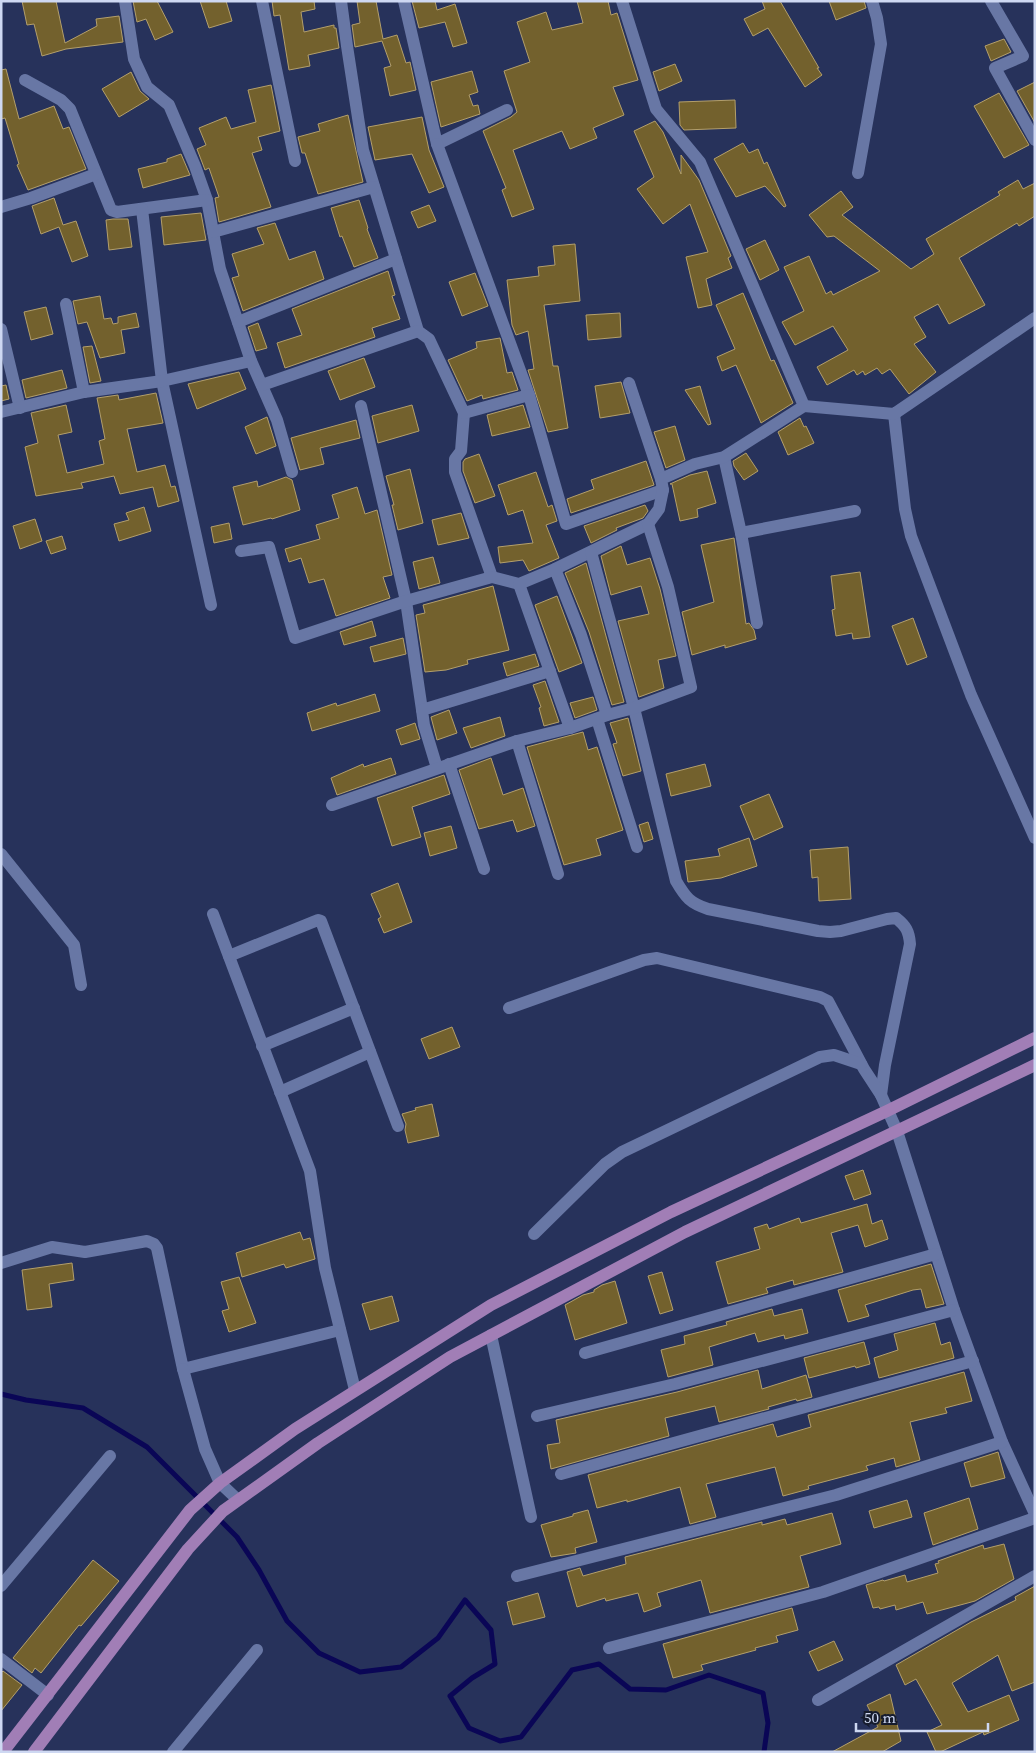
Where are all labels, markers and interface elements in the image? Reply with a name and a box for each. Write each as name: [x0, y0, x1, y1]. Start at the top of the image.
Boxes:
scale bar: [856, 1700, 988, 1732]
text: 50 m: [864, 1707, 896, 1728]

